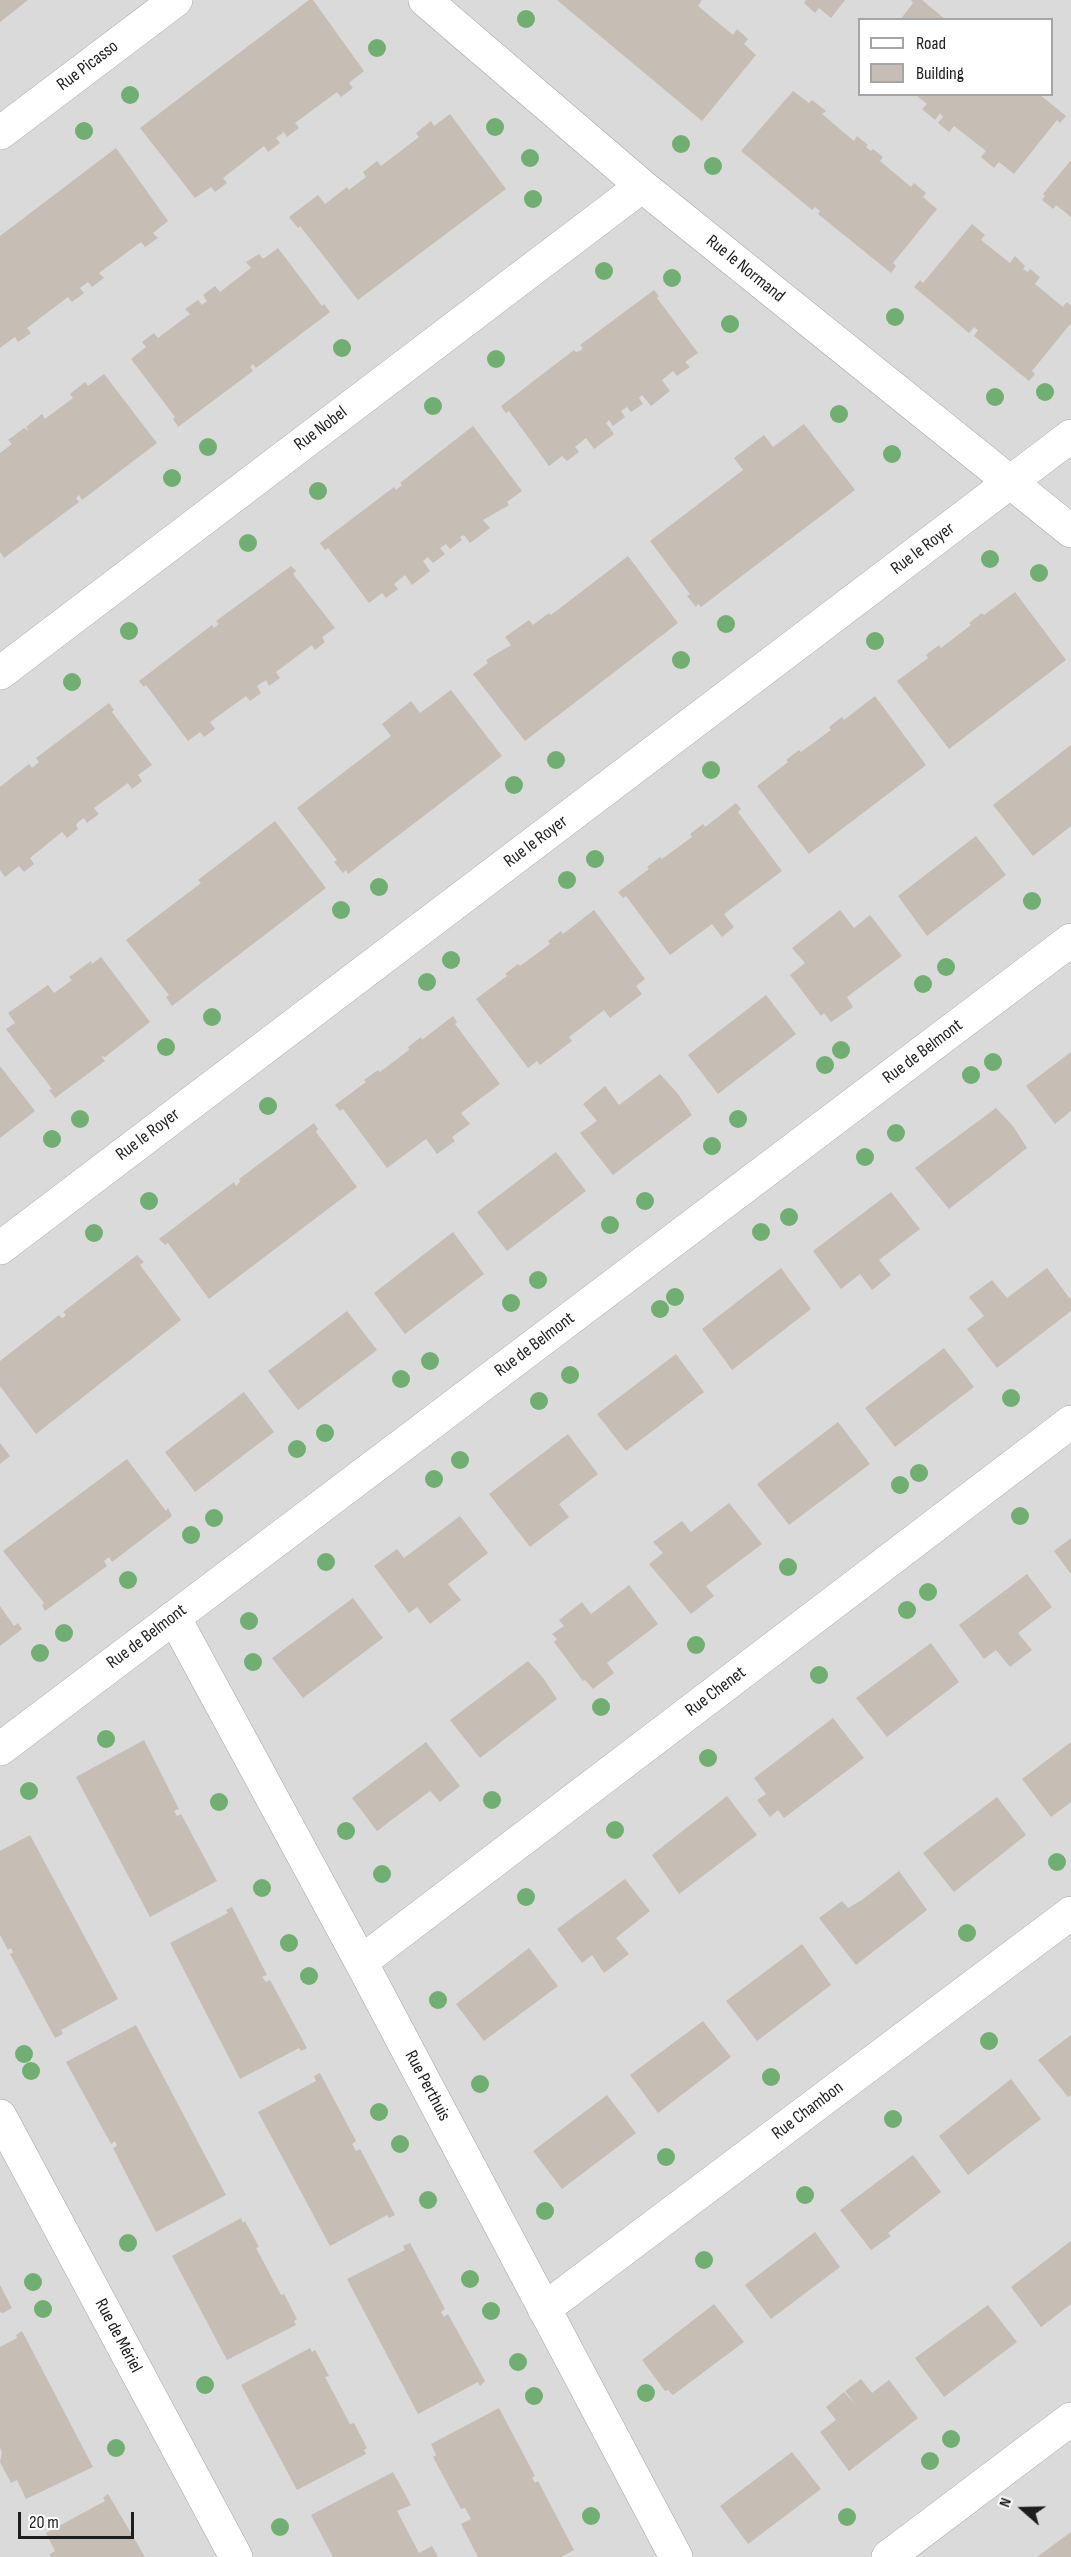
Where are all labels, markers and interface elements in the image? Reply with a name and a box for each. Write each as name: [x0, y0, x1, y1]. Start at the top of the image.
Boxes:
legend: [858, 18, 1053, 96]
text: Road: [916, 33, 946, 54]
street label: Rue Picasso: [53, 36, 123, 96]
text: Building: [916, 63, 964, 84]
street label: Rue le Normand: [701, 231, 789, 307]
street label: Rue Nobel: [290, 402, 352, 456]
street label: Rue le Royer: [887, 518, 959, 580]
street label: Rue le Royer: [500, 811, 572, 873]
street label: Rue de Belmont: [879, 1015, 967, 1089]
street label: Rue le Royer: [112, 1104, 184, 1166]
street label: Rue de Belmont: [491, 1308, 579, 1382]
street label: Rue de Belmont: [103, 1600, 191, 1674]
street label: Rue Chenet: [682, 1662, 750, 1722]
street label: Rue Perthuis: [399, 2047, 455, 2125]
street label: Rue Chambon: [768, 2077, 848, 2145]
street label: Rue de Mériel: [90, 2295, 146, 2377]
north arrow: [993, 2479, 1053, 2539]
text: N: [995, 2495, 1016, 2510]
scale bar: [21, 2500, 136, 2538]
text: 20 m: [29, 2512, 59, 2533]

